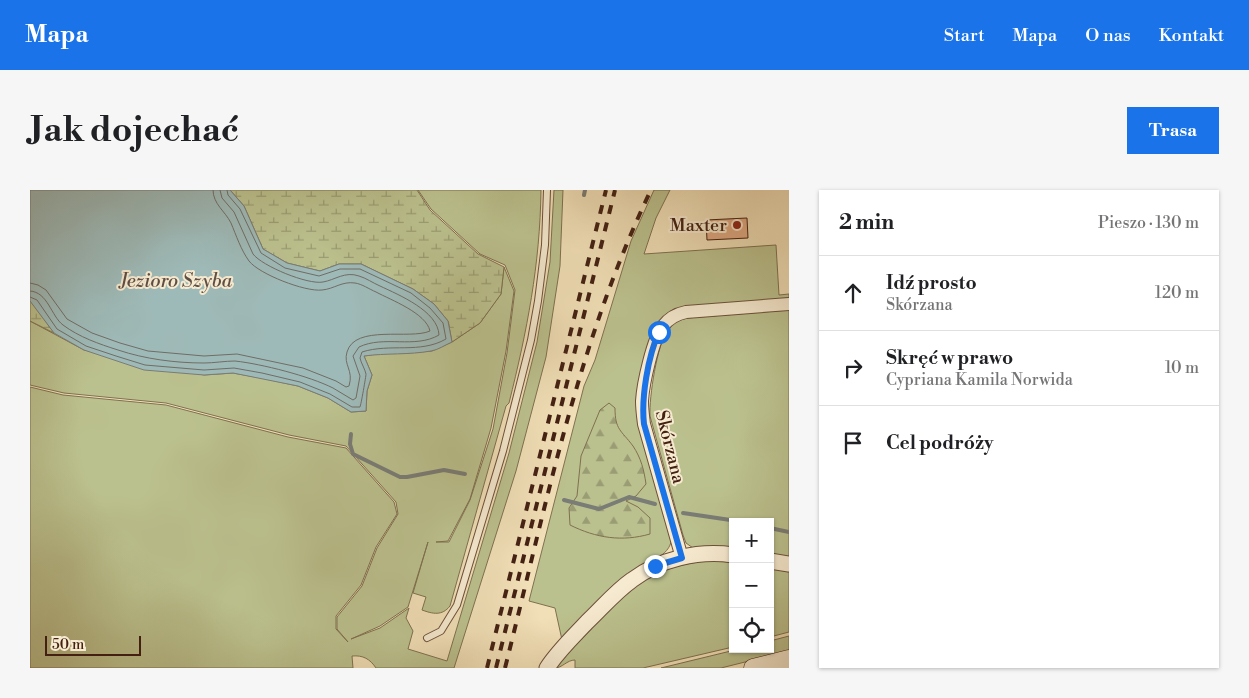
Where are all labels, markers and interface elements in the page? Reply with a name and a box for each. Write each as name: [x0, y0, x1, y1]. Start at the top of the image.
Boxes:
text: Mapa: [25, 20, 88, 50]
text: Start: [944, 24, 985, 47]
text: Mapa: [1013, 24, 1057, 47]
text: O nas: [1085, 24, 1131, 47]
text: Kontakt: [1159, 24, 1224, 47]
button: Trasa: [1127, 107, 1219, 154]
text: Jak dojechać: [30, 109, 239, 152]
text: 2 min: [839, 210, 894, 236]
text: Pieszo · 130 m: [1098, 213, 1199, 233]
place label: Maxter: [670, 214, 727, 237]
marker: Maxter: [731, 219, 743, 231]
water label: Jezioro Szyba: [118, 269, 233, 293]
text: Idź prosto: [886, 271, 977, 295]
icon: ahead: [839, 279, 867, 307]
text: 120 m: [1155, 283, 1199, 303]
text: Skórzana: [886, 295, 953, 315]
route start: [648, 321, 671, 344]
text: Skręć w prawo: [886, 346, 1013, 370]
icon: right: [839, 354, 867, 382]
text: 10 m: [1165, 358, 1199, 378]
text: Cypriana Kamila Norwida: [886, 370, 1073, 390]
street label: Skórzana: [650, 408, 690, 487]
icon: arrive: [839, 429, 867, 457]
text: Cel podróży: [886, 431, 993, 455]
map controls: [729, 518, 774, 653]
button: +: [729, 518, 774, 563]
route end: [644, 555, 667, 578]
button: −: [729, 563, 774, 608]
button: locate: [729, 608, 774, 653]
scale bar: [45, 633, 141, 656]
text: 50 m: [52, 636, 84, 654]

